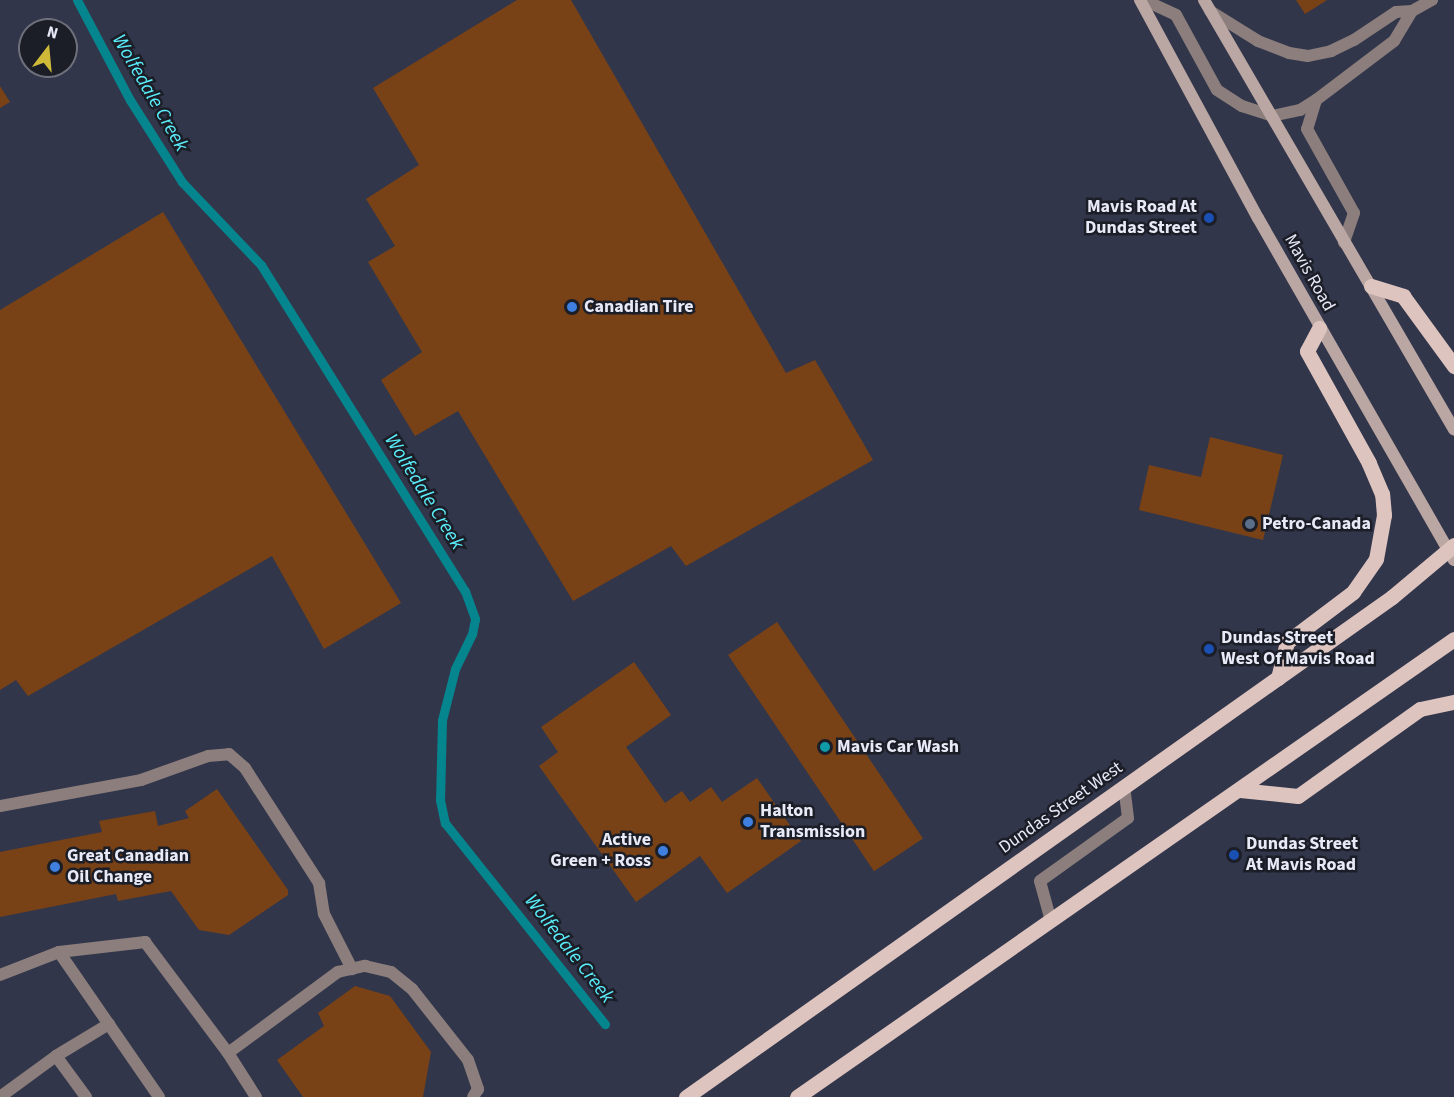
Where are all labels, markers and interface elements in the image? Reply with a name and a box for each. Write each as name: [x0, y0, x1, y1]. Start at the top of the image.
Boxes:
north arrow: [18, 18, 78, 78]
text: N: [44, 21, 61, 45]
water label: Wolfedale Creek: [107, 30, 193, 156]
place label: Mavis Road At Dundas Street: [1085, 197, 1197, 240]
marker: Mavis Road At Dundas Street: [1202, 211, 1216, 225]
street label: Mavis Road: [1279, 231, 1339, 315]
place label: Canadian Tire: [584, 296, 694, 318]
marker: Canadian Tire: [565, 300, 579, 314]
water label: Wolfedale Creek: [379, 430, 469, 554]
place label: Petro-Canada: [1262, 513, 1371, 535]
marker: Petro-Canada: [1243, 517, 1257, 531]
place label: Dundas Street West Of Mavis Road: [1221, 628, 1375, 670]
marker: Dundas Street West Of Mavis Road: [1202, 642, 1216, 656]
place label: Mavis Car Wash: [837, 736, 959, 758]
marker: Mavis Car Wash: [818, 740, 832, 754]
street label: Dundas Street West: [995, 757, 1127, 859]
place label: Halton Transmission: [760, 801, 865, 844]
marker: Halton Transmission: [741, 815, 755, 829]
place label: Active Green + Ross: [550, 830, 651, 872]
place label: Dundas Street At Mavis Road: [1246, 834, 1358, 876]
marker: Active Green + Ross: [656, 844, 670, 858]
place label: Great Canadian Oil Change: [67, 846, 189, 888]
marker: Dundas Street At Mavis Road: [1227, 848, 1241, 862]
marker: Great Canadian Oil Change: [48, 860, 62, 874]
water label: Wolfedale Creek: [519, 890, 619, 1008]

